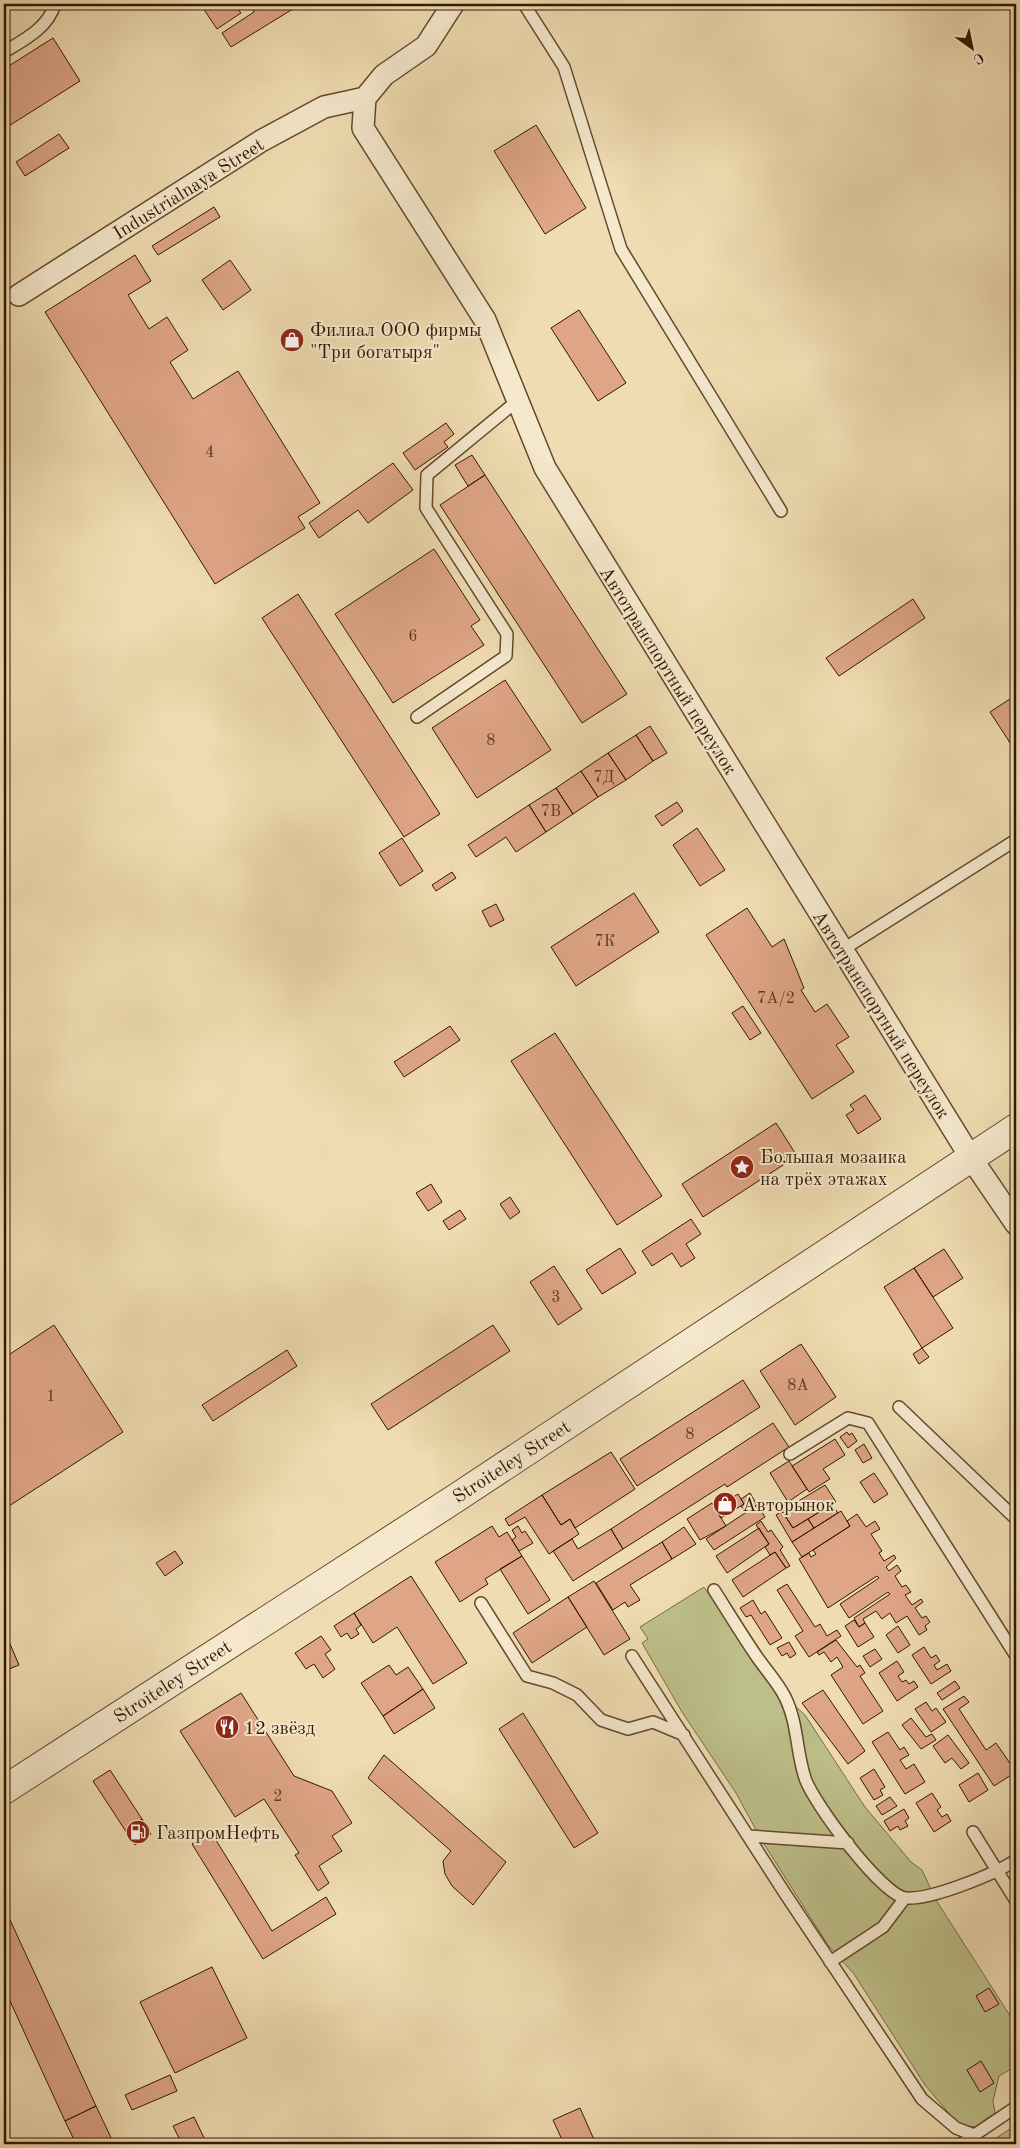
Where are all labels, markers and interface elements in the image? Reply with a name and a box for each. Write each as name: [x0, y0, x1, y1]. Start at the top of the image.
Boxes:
north arrow: [948, 22, 998, 72]
text: С: [971, 50, 986, 66]
street label: Industrialnaya Street: [111, 136, 268, 244]
place label: Филиал ООО фирмы "Три богатыря": [310, 322, 482, 363]
shop icon: Филиал ООО фирмы "Три богатыря": [279, 327, 305, 353]
house number: 4: [205, 445, 215, 461]
street label: Автотранспортный переулок: [595, 564, 739, 779]
house number: 6: [408, 629, 418, 645]
house number: 8: [486, 733, 496, 749]
house number: 7Д: [593, 770, 615, 786]
house number: 7В: [541, 804, 561, 820]
street label: Автотранспортный переулок: [808, 908, 952, 1123]
house number: 7К: [595, 934, 616, 950]
house number: 7А/2: [757, 991, 795, 1007]
place label: Большая мозаика на трёх этажах: [760, 1149, 907, 1190]
place icon: Большая мозаика на трёх этажах: [729, 1154, 755, 1180]
house number: 3: [551, 1290, 561, 1306]
house number: 8А: [787, 1378, 809, 1394]
house number: 1: [46, 1389, 56, 1405]
street label: Stroiteley Street: [450, 1418, 574, 1508]
house number: 8: [685, 1427, 695, 1443]
shop icon: Авторынок: [712, 1491, 738, 1517]
place label: Авторынок: [742, 1497, 835, 1516]
street label: Stroiteley Street: [111, 1638, 235, 1728]
restaurant icon: 12 звёзд: [214, 1714, 240, 1740]
place label: 12 звёзд: [244, 1720, 316, 1739]
house number: 2: [273, 1789, 283, 1805]
fuel station icon: ГазпромНефть: [125, 1819, 151, 1845]
place label: ГазпромНефть: [156, 1825, 280, 1844]

